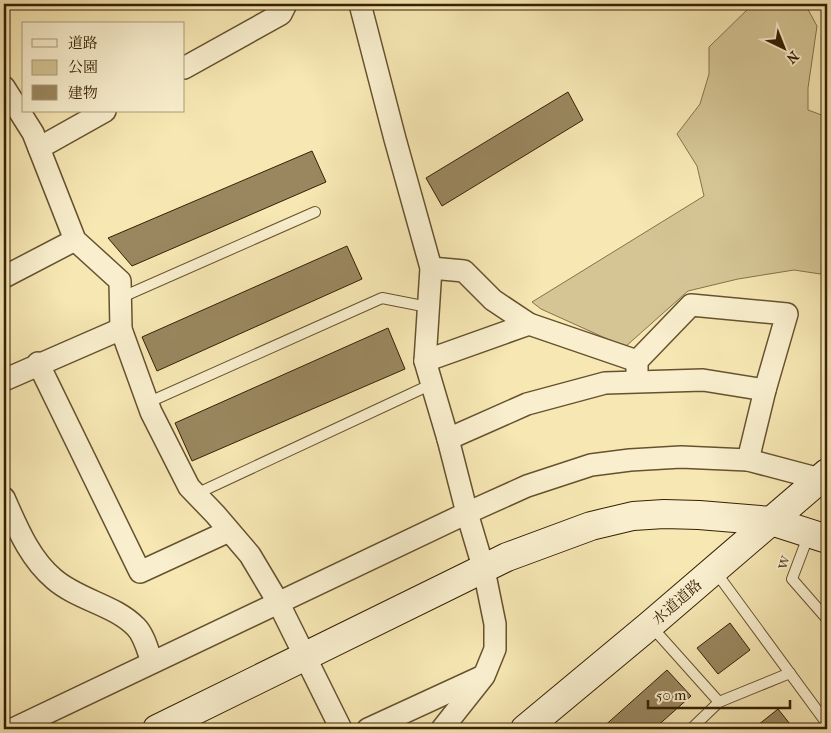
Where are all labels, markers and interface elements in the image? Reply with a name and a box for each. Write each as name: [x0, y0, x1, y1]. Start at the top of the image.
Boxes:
legend: [22, 22, 185, 112]
north arrow: [758, 22, 808, 72]
text: 道路: [68, 34, 98, 52]
text: N: [783, 47, 802, 67]
text: 公園: [68, 58, 98, 76]
text: 建物: [68, 84, 98, 102]
street label: ｗ: [772, 552, 794, 572]
street label: 水道道路: [648, 576, 706, 628]
scale bar: [648, 678, 791, 710]
text: 50 m: [656, 686, 687, 704]

